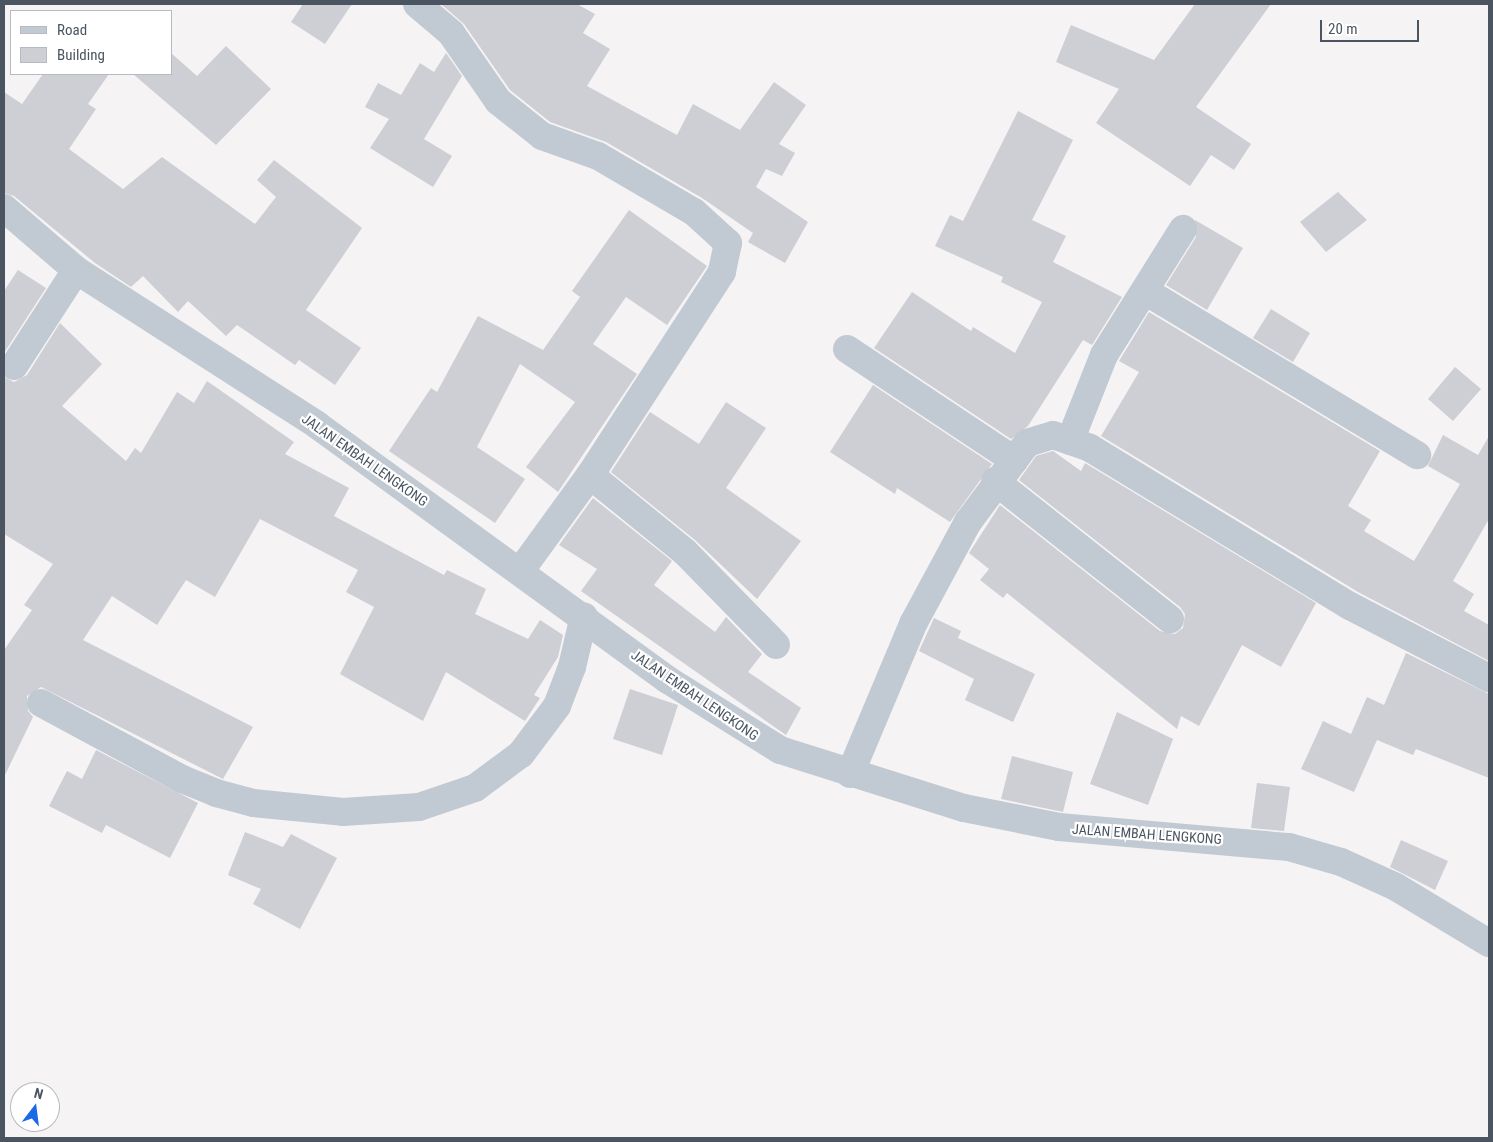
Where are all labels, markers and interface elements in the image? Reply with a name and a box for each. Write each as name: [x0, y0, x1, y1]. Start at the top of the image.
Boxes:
legend: [10, 10, 172, 75]
scale bar: [1323, 10, 1422, 42]
text: 20 m: [1328, 20, 1358, 38]
text: Road: [57, 21, 87, 39]
text: Building: [57, 46, 105, 64]
street label: JALAN EMBAH LENGKONG: [299, 410, 431, 510]
street label: JALAN EMBAH LENGKONG: [628, 646, 762, 744]
street label: JALAN EMBAH LENGKONG: [1072, 820, 1222, 848]
north arrow: [10, 1082, 60, 1132]
text: N: [32, 1085, 45, 1102]

